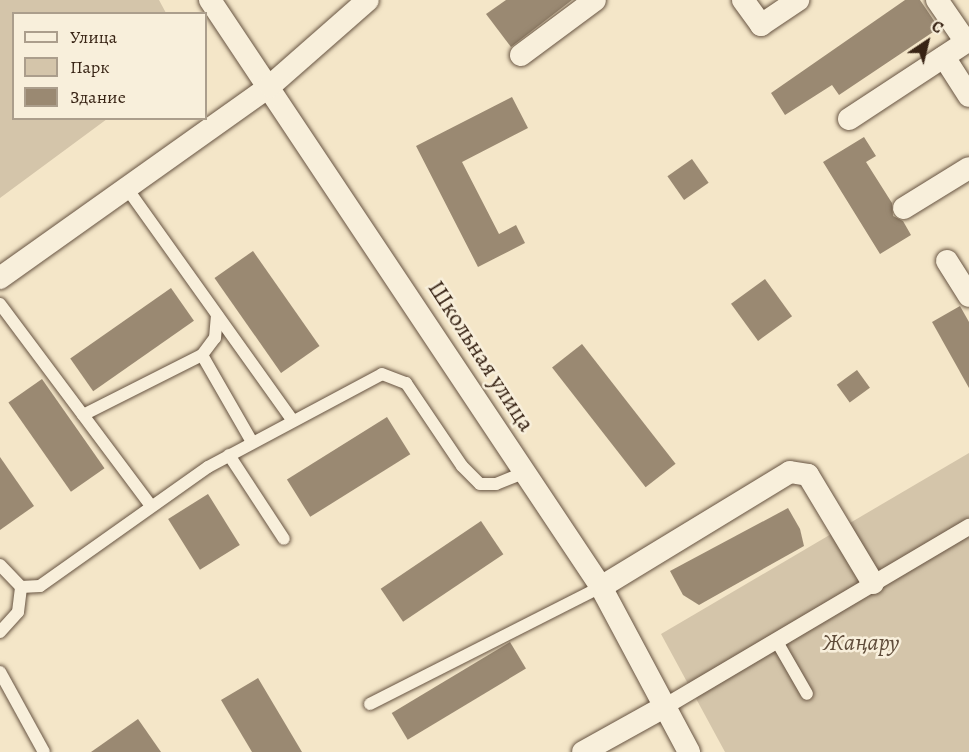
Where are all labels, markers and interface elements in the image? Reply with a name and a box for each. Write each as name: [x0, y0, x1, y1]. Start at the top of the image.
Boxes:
legend: [12, 12, 207, 120]
north arrow: [897, 12, 957, 72]
text: С: [927, 15, 948, 39]
text: Улица: [70, 25, 117, 49]
text: Парк: [70, 55, 110, 79]
text: Здание: [70, 85, 126, 109]
street label: Школьная улица: [421, 275, 541, 437]
park label: Жаңару: [823, 629, 899, 657]

